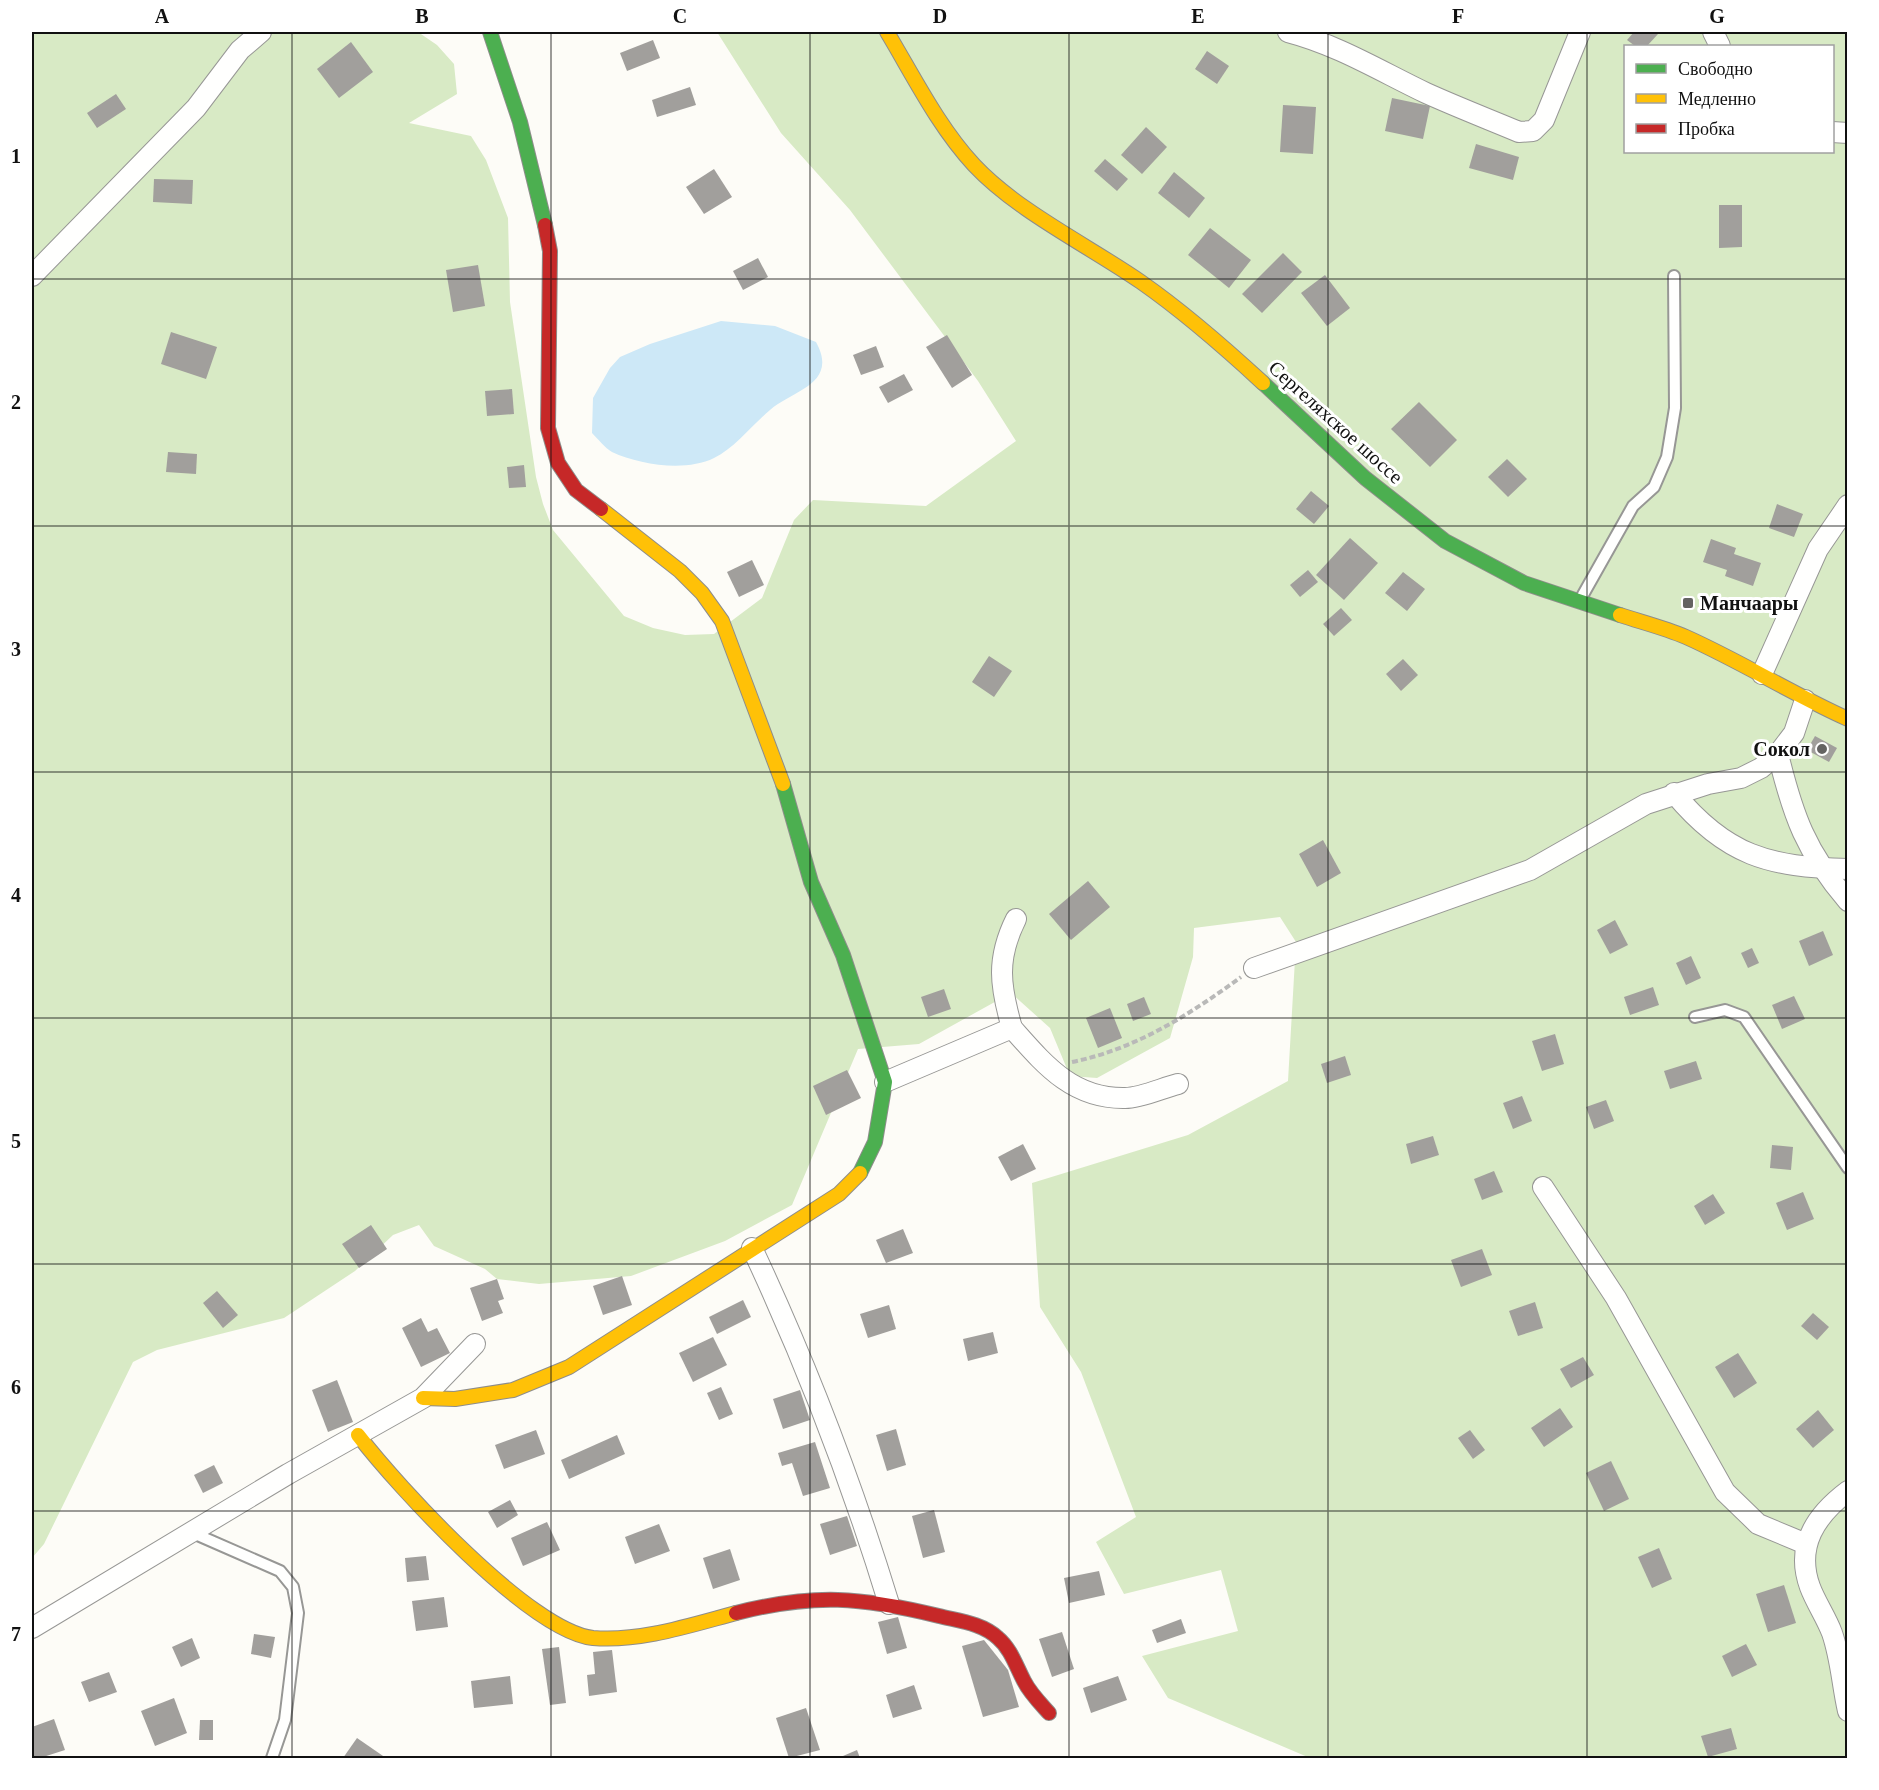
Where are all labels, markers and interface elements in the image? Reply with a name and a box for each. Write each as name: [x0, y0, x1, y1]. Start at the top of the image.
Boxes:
text: A: [155, 5, 170, 27]
text: B: [415, 5, 429, 27]
text: C: [673, 5, 687, 27]
text: D: [933, 5, 947, 27]
text: E: [1191, 5, 1205, 27]
text: F: [1452, 5, 1464, 27]
text: G: [1709, 5, 1725, 27]
legend: [1624, 45, 1834, 153]
text: Свободно: [1678, 59, 1753, 79]
text: Медленно: [1678, 89, 1756, 109]
text: Пробка: [1678, 119, 1735, 139]
text: 1: [11, 145, 21, 167]
street label: Сергеляхское шоссе: [1264, 356, 1407, 489]
text: 2: [11, 391, 21, 413]
place label: Манчаары: [1700, 592, 1799, 615]
marker: Манчаары: [1681, 596, 1695, 610]
text: 3: [11, 638, 21, 660]
place label: Сокол: [1753, 738, 1810, 760]
marker: Сокол: [1815, 742, 1829, 756]
text: 4: [11, 884, 21, 906]
text: 5: [11, 1130, 21, 1152]
text: 6: [11, 1376, 21, 1398]
text: 7: [11, 1623, 21, 1645]

